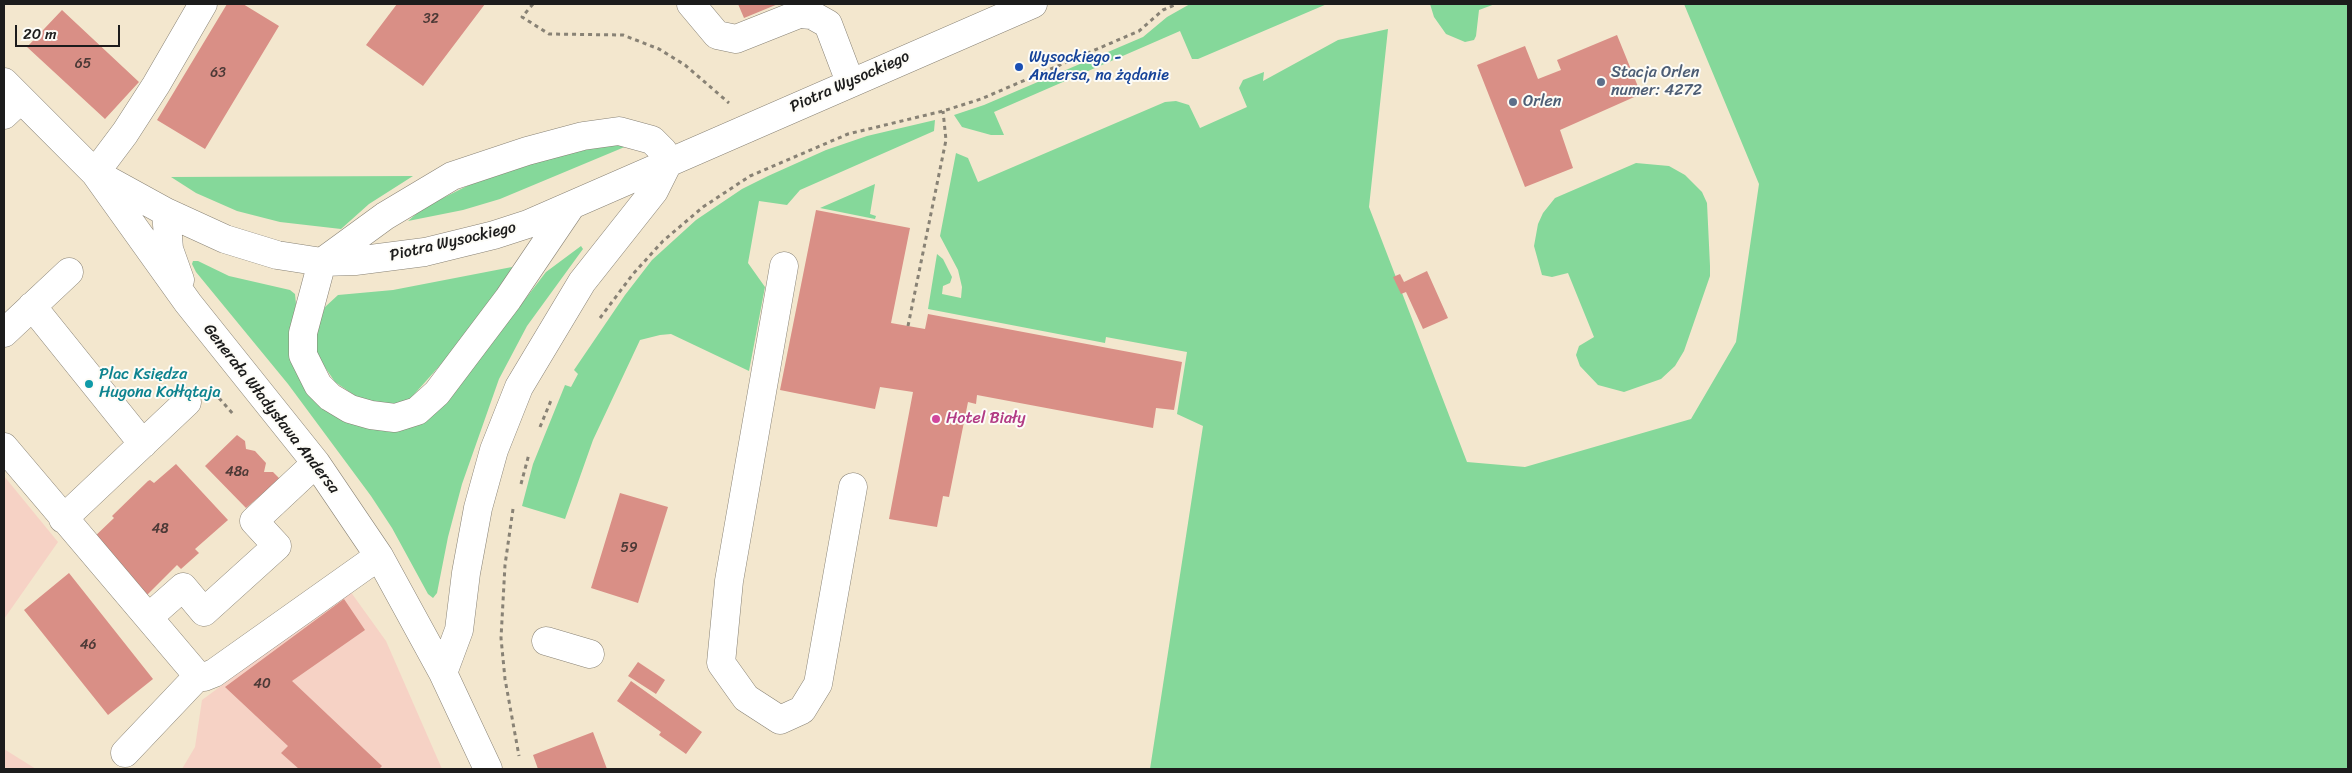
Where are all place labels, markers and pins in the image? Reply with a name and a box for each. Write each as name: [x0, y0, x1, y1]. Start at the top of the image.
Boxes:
place label: Wysockiego - Andersa, na żądanie: [1029, 48, 1169, 86]
marker: Wysockiego - Andersa, na żądanie: [1013, 61, 1025, 73]
place label: Stacja Orlen numer: 4272: [1611, 63, 1702, 101]
marker: Stacja Orlen numer: 4272: [1595, 76, 1607, 88]
place label: Orlen: [1523, 92, 1561, 112]
marker: Orlen: [1507, 96, 1519, 108]
place label: Plac Księdza Hugona Kołłątaja: [99, 365, 221, 403]
marker: Plac Księdza Hugona Kołłątaja: [83, 378, 95, 390]
place label: Hotel Biały: [946, 409, 1025, 429]
marker: Hotel Biały: [930, 413, 942, 425]

